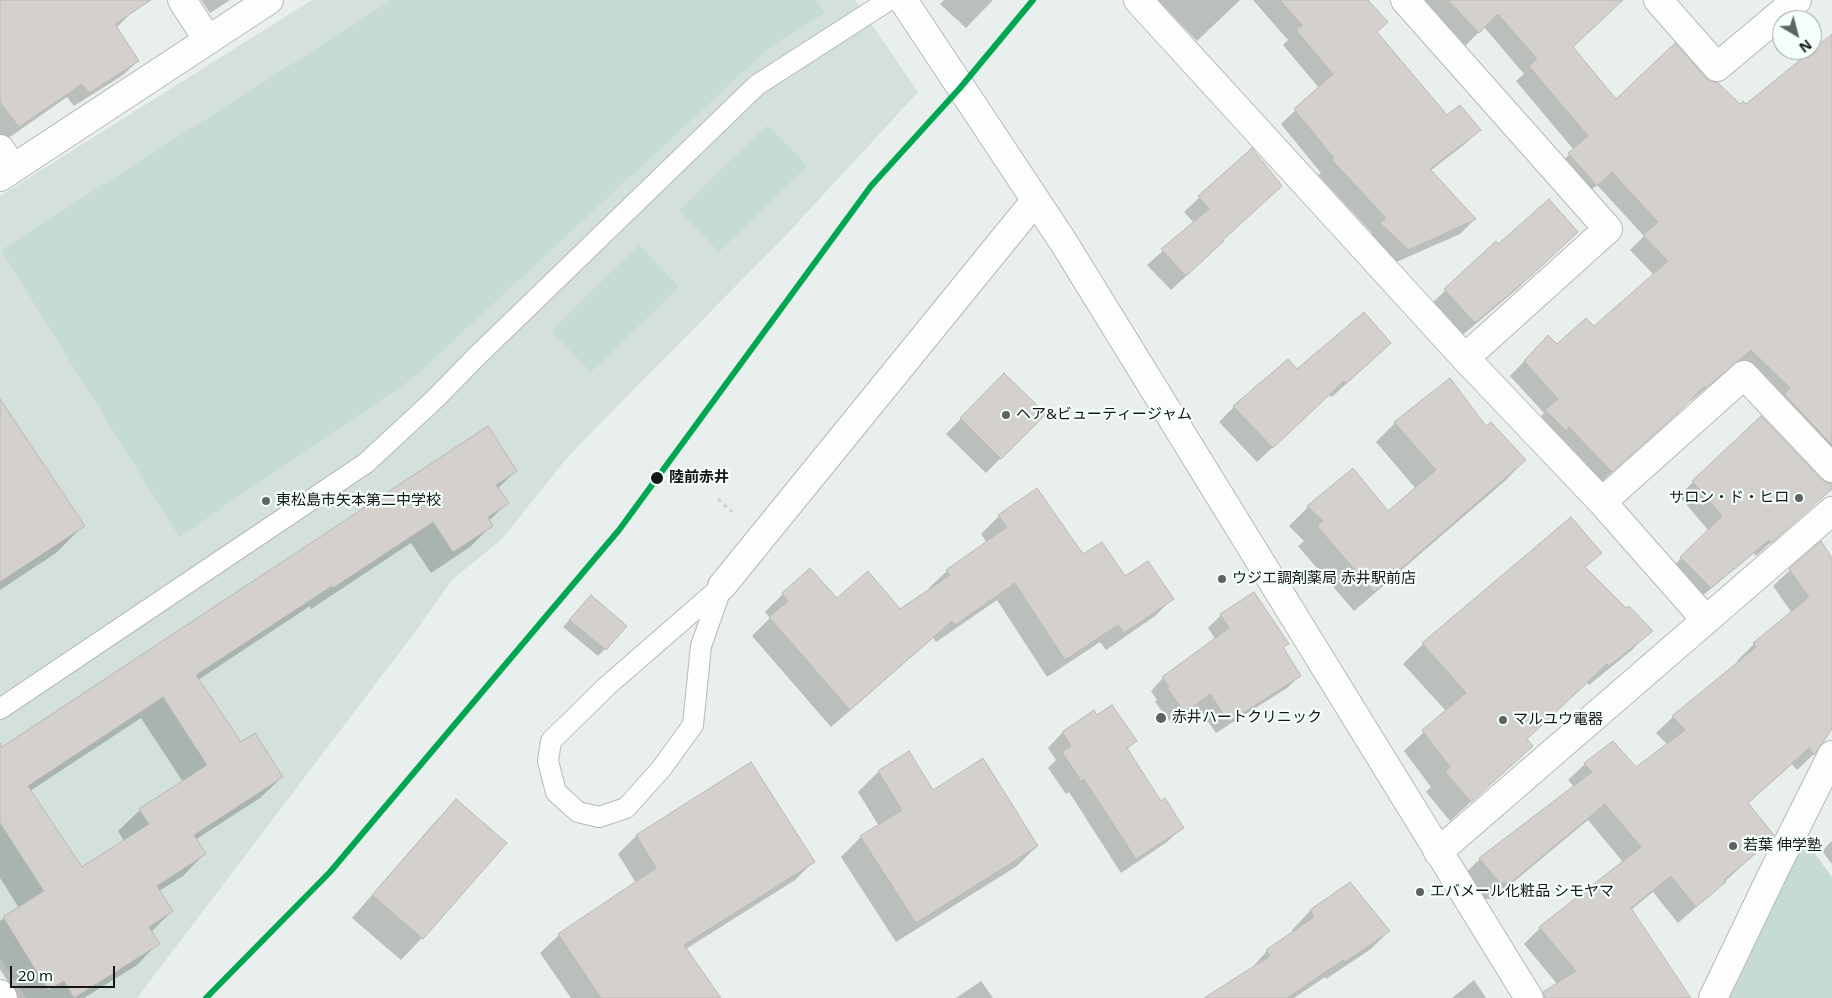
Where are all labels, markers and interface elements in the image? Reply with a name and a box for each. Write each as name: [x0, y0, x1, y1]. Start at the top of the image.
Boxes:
north arrow: [1772, 10, 1822, 60]
text: N: [1795, 36, 1816, 58]
place label: ヘア&ビューティージャム: [1016, 406, 1192, 424]
marker: ヘア&ビューティージャム: [1000, 409, 1012, 421]
place label: 陸前赤井: [669, 469, 729, 487]
marker: 陸前赤井: [649, 470, 665, 486]
place label: サロン・ド・ヒロ: [1669, 489, 1789, 507]
place label: 東松島市矢本第二中学校: [276, 492, 441, 510]
marker: サロン・ド・ヒロ: [1793, 492, 1805, 504]
marker: 東松島市矢本第二中学校: [260, 495, 272, 507]
place label: ウジエ調剤薬局 赤井駅前店: [1232, 570, 1416, 588]
marker: ウジエ調剤薬局 赤井駅前店: [1216, 573, 1228, 585]
place label: 赤井ハートクリニック: [1172, 709, 1322, 727]
marker: 赤井ハートクリニック: [1154, 711, 1168, 725]
place label: マルユウ電器: [1513, 711, 1603, 729]
marker: マルユウ電器: [1497, 714, 1509, 726]
place label: 若葉 伸学塾: [1743, 837, 1822, 855]
marker: 若葉 伸学塾: [1727, 840, 1739, 852]
place label: エバメール化粧品 シモヤマ: [1430, 883, 1614, 901]
marker: エバメール化粧品 シモヤマ: [1414, 886, 1426, 898]
scale bar: [12, 956, 118, 988]
text: 20 m: [18, 965, 53, 985]

